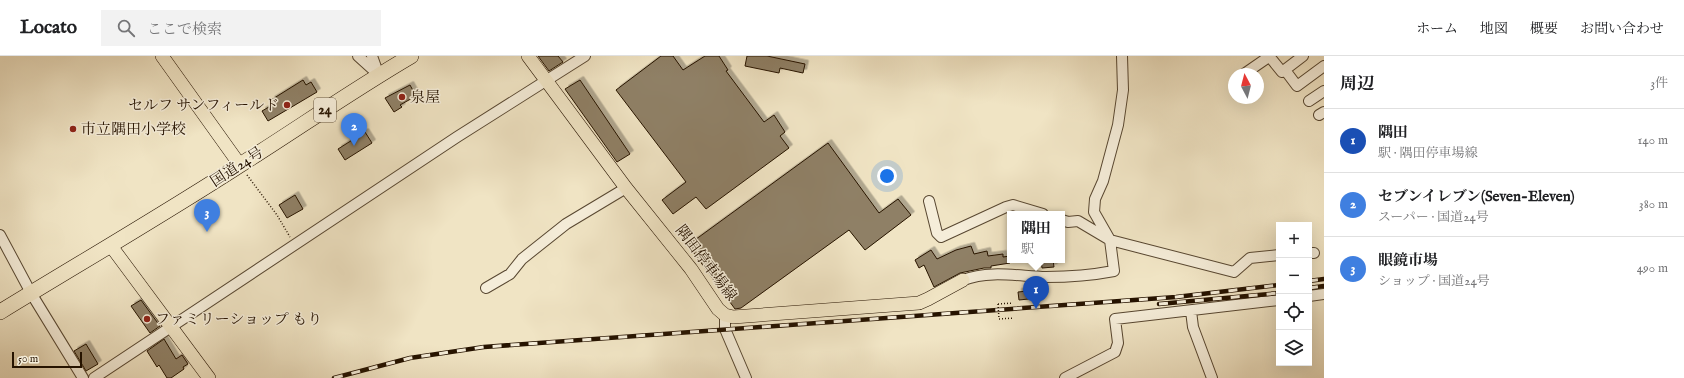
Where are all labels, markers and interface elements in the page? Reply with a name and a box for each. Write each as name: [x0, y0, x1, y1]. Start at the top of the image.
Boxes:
search box: [101, 10, 381, 46]
text: Locato: [20, 16, 77, 40]
icon: search: [115, 17, 137, 39]
text: ここで検索: [147, 20, 222, 39]
text: ホーム: [1416, 20, 1458, 38]
text: 地図: [1480, 20, 1508, 38]
text: 概要: [1530, 20, 1558, 38]
text: お問い合わせ: [1580, 20, 1664, 38]
north arrow: [1228, 68, 1264, 104]
text: 周辺: [1340, 74, 1374, 95]
text: 3件: [1650, 75, 1668, 92]
place label: 泉屋: [410, 88, 440, 107]
marker: 泉屋: [397, 92, 407, 102]
place label: セルフ サンフィールド: [128, 96, 279, 115]
road number: 24: [314, 98, 336, 122]
marker: セルフ サンフィールド: [282, 100, 292, 110]
pin: 2: [341, 113, 367, 146]
place label: 市立隅田小学校: [81, 120, 186, 139]
text: 隅田: [1378, 123, 1408, 142]
marker: 市立隅田小学校: [68, 124, 78, 134]
text: 1: [1351, 132, 1355, 149]
text: 140 m: [1638, 132, 1668, 149]
street label: 国道24号: [207, 143, 267, 191]
text: 駅 · 隅田停車場線: [1378, 145, 1478, 162]
your location: [877, 166, 897, 186]
text: セブンイレブン(Seven-Eleven): [1378, 187, 1575, 206]
text: 2: [1350, 196, 1356, 213]
text: 380 m: [1639, 196, 1668, 213]
pin: 3: [194, 199, 220, 232]
text: スーパー · 国道24号: [1378, 209, 1489, 226]
popup: [1007, 211, 1065, 263]
text: 隅田: [1021, 219, 1051, 238]
street label: 隅田停車場線: [671, 221, 741, 305]
map controls: [1276, 222, 1312, 366]
button: +: [1276, 222, 1312, 258]
text: 駅: [1021, 241, 1034, 258]
text: 眼鏡市場: [1378, 251, 1438, 270]
button: −: [1276, 258, 1312, 294]
text: 3: [1351, 260, 1355, 277]
text: 490 m: [1637, 260, 1668, 277]
text: ショップ · 国道24号: [1378, 273, 1490, 290]
pin: 1: [1023, 276, 1049, 309]
button: locate: [1276, 294, 1312, 330]
place label: ファミリーショップ もり: [155, 310, 322, 329]
marker: ファミリーショップ もり: [142, 314, 152, 324]
button: layers: [1276, 330, 1312, 366]
scale bar: [12, 350, 82, 369]
text: 50 m: [18, 352, 38, 366]

